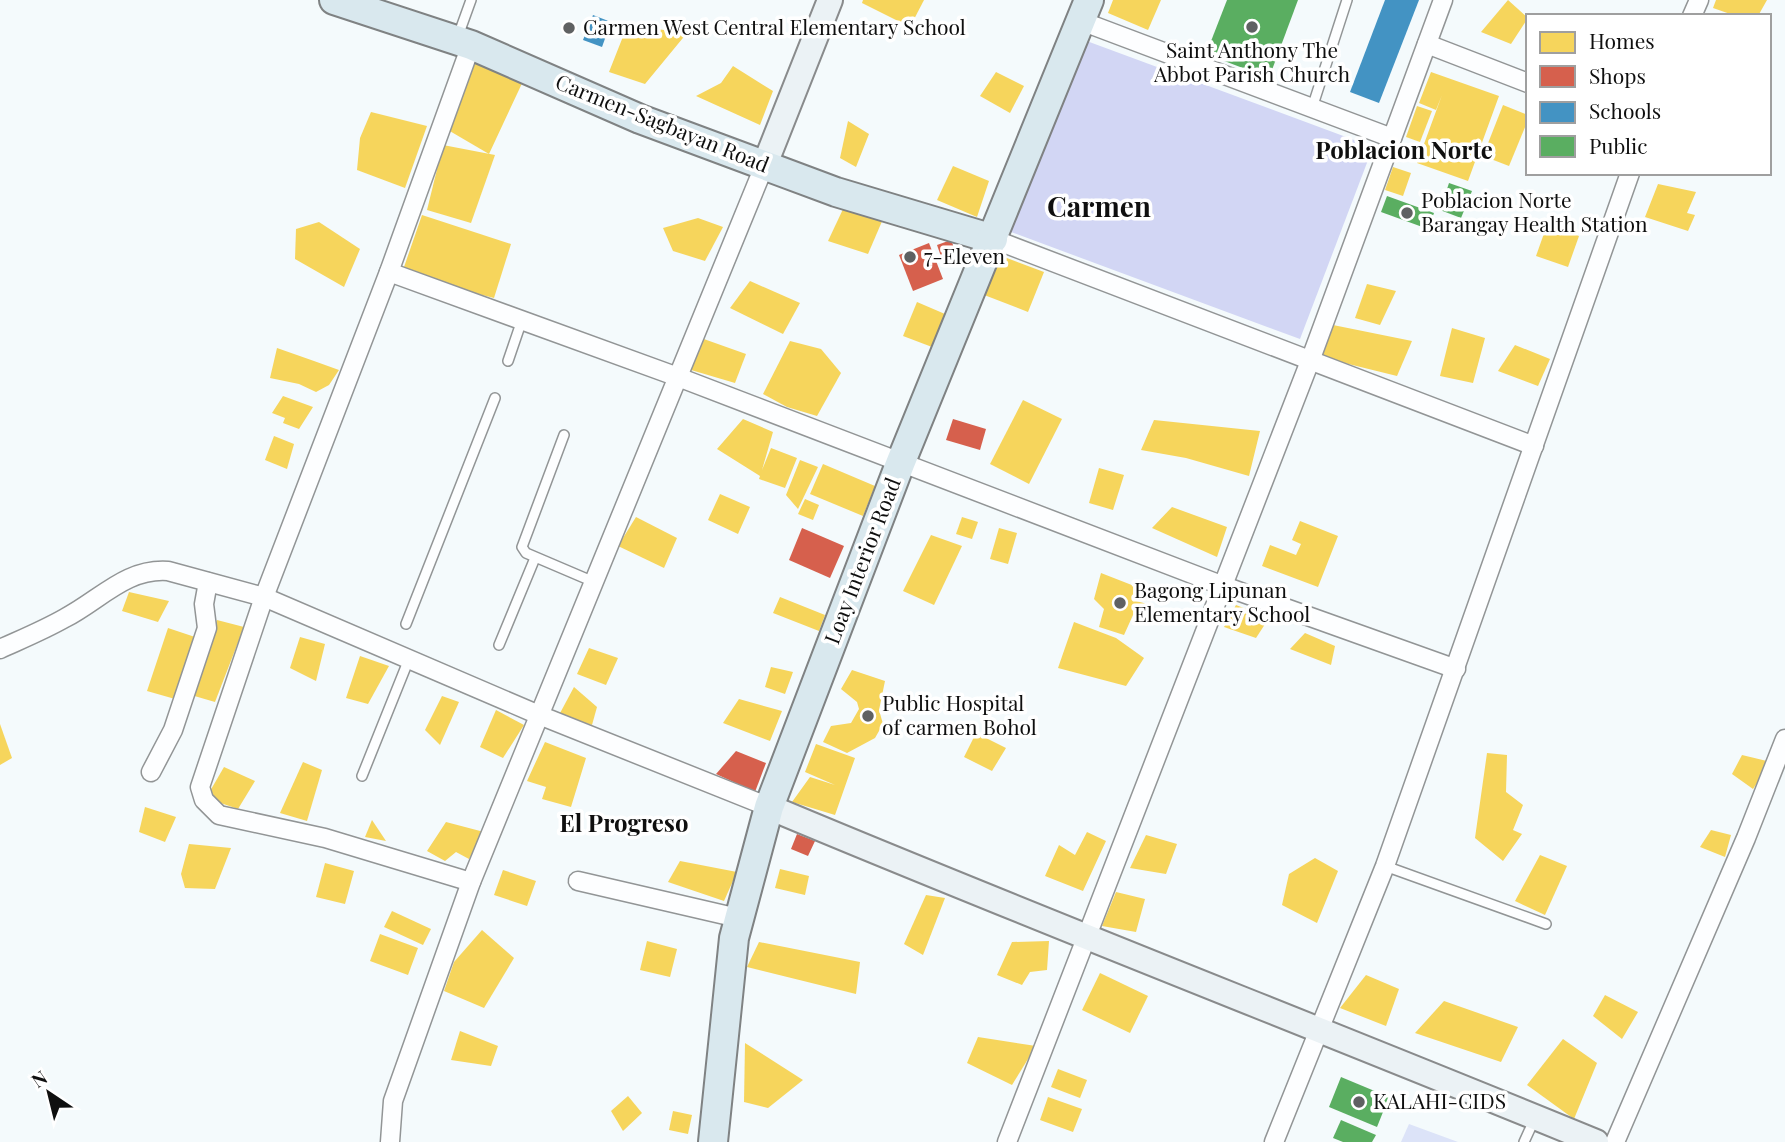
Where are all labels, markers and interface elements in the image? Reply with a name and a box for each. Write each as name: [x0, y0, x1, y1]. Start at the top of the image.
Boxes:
place label: Carmen West Central Elementary School: [583, 12, 966, 40]
legend: [1526, 14, 1771, 175]
marker: Saint Anthony The Abbot Parish Church: [1244, 19, 1260, 35]
marker: Carmen West Central Elementary School: [561, 20, 577, 36]
text: Homes: [1589, 26, 1655, 54]
place label: Saint Anthony The Abbot Parish Church: [1153, 35, 1351, 87]
text: Shops: [1589, 61, 1646, 89]
street label: Carmen-Sagbayan Road: [552, 66, 774, 178]
text: Schools: [1589, 96, 1661, 124]
text: Public: [1589, 131, 1647, 159]
district label: Poblacion Norte: [1315, 133, 1493, 165]
place label: Poblacion Norte Barangay Health Station: [1421, 185, 1648, 237]
district label: Carmen: [1047, 187, 1151, 224]
marker: Poblacion Norte Barangay Health Station: [1399, 205, 1415, 221]
place label: 7-Eleven: [924, 241, 1006, 269]
marker: 7-Eleven: [902, 249, 918, 265]
street label: Loay Interior Road: [817, 473, 906, 647]
place label: Bagong Lipunan Elementary School: [1134, 575, 1310, 627]
marker: Bagong Lipunan Elementary School: [1112, 595, 1128, 611]
place label: Public Hospital of carmen Bohol: [882, 688, 1037, 740]
marker: Public Hospital of carmen Bohol: [860, 708, 876, 724]
district label: El Progreso: [560, 806, 688, 838]
north arrow: [14, 1058, 84, 1128]
text: N: [26, 1064, 52, 1093]
place label: KALAHI-CIDS: [1373, 1086, 1506, 1114]
marker: KALAHI-CIDS: [1351, 1094, 1367, 1110]

